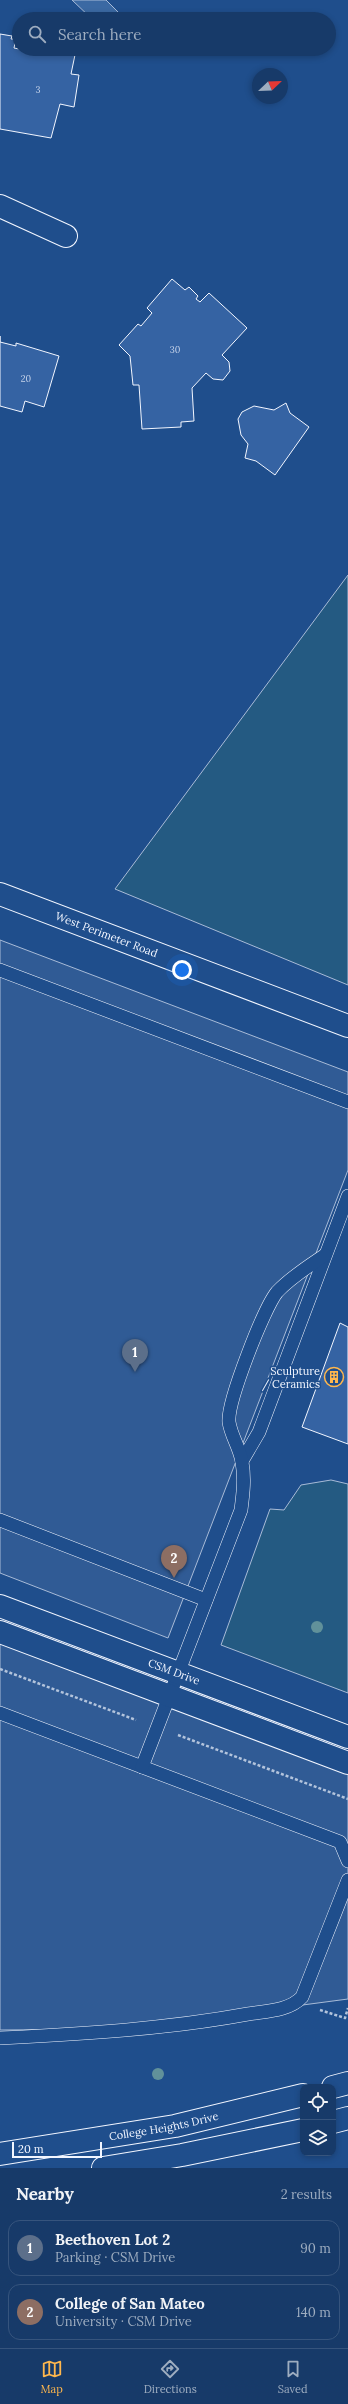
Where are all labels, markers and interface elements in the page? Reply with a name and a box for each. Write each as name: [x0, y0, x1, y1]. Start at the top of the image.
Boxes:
search box: [12, 12, 336, 56]
icon: search: [26, 23, 48, 45]
text: Search here: [58, 25, 141, 44]
north arrow: [252, 68, 288, 104]
house number: 3: [35, 84, 41, 95]
house number: 30: [170, 344, 181, 355]
house number: 20: [21, 373, 32, 384]
street label: West Perimeter Road: [53, 909, 160, 960]
your location: [172, 960, 192, 980]
pin: 1: [122, 1339, 148, 1372]
place label: Sculpture / Ceramics: [262, 1364, 320, 1392]
building icon: Sculpture / Ceramics: [323, 1366, 345, 1388]
pin: 2: [161, 1545, 187, 1578]
street label: CSM Drive: [146, 1655, 202, 1688]
map controls: [300, 2084, 336, 2156]
button: locate: [300, 2084, 336, 2120]
street label: College Heights Drive: [108, 2109, 220, 2143]
button: layers: [300, 2120, 336, 2156]
scale bar: [12, 2140, 102, 2159]
text: 20 m: [18, 2142, 43, 2156]
text: Nearby: [16, 2183, 74, 2205]
text: 2 results: [281, 2186, 332, 2203]
text: Beethoven Lot 2: [55, 2230, 170, 2249]
text: 1: [27, 2240, 33, 2257]
text: 90 m: [300, 2240, 331, 2257]
text: Parking · CSM Drive: [55, 2249, 175, 2266]
text: College of San Mateo: [55, 2294, 205, 2313]
text: 2: [27, 2304, 33, 2321]
text: 140 m: [296, 2304, 331, 2321]
text: University · CSM Drive: [55, 2313, 192, 2330]
tab: Map: [40, 2358, 63, 2396]
tab: Directions: [144, 2358, 197, 2396]
tab: Saved: [278, 2358, 308, 2396]

